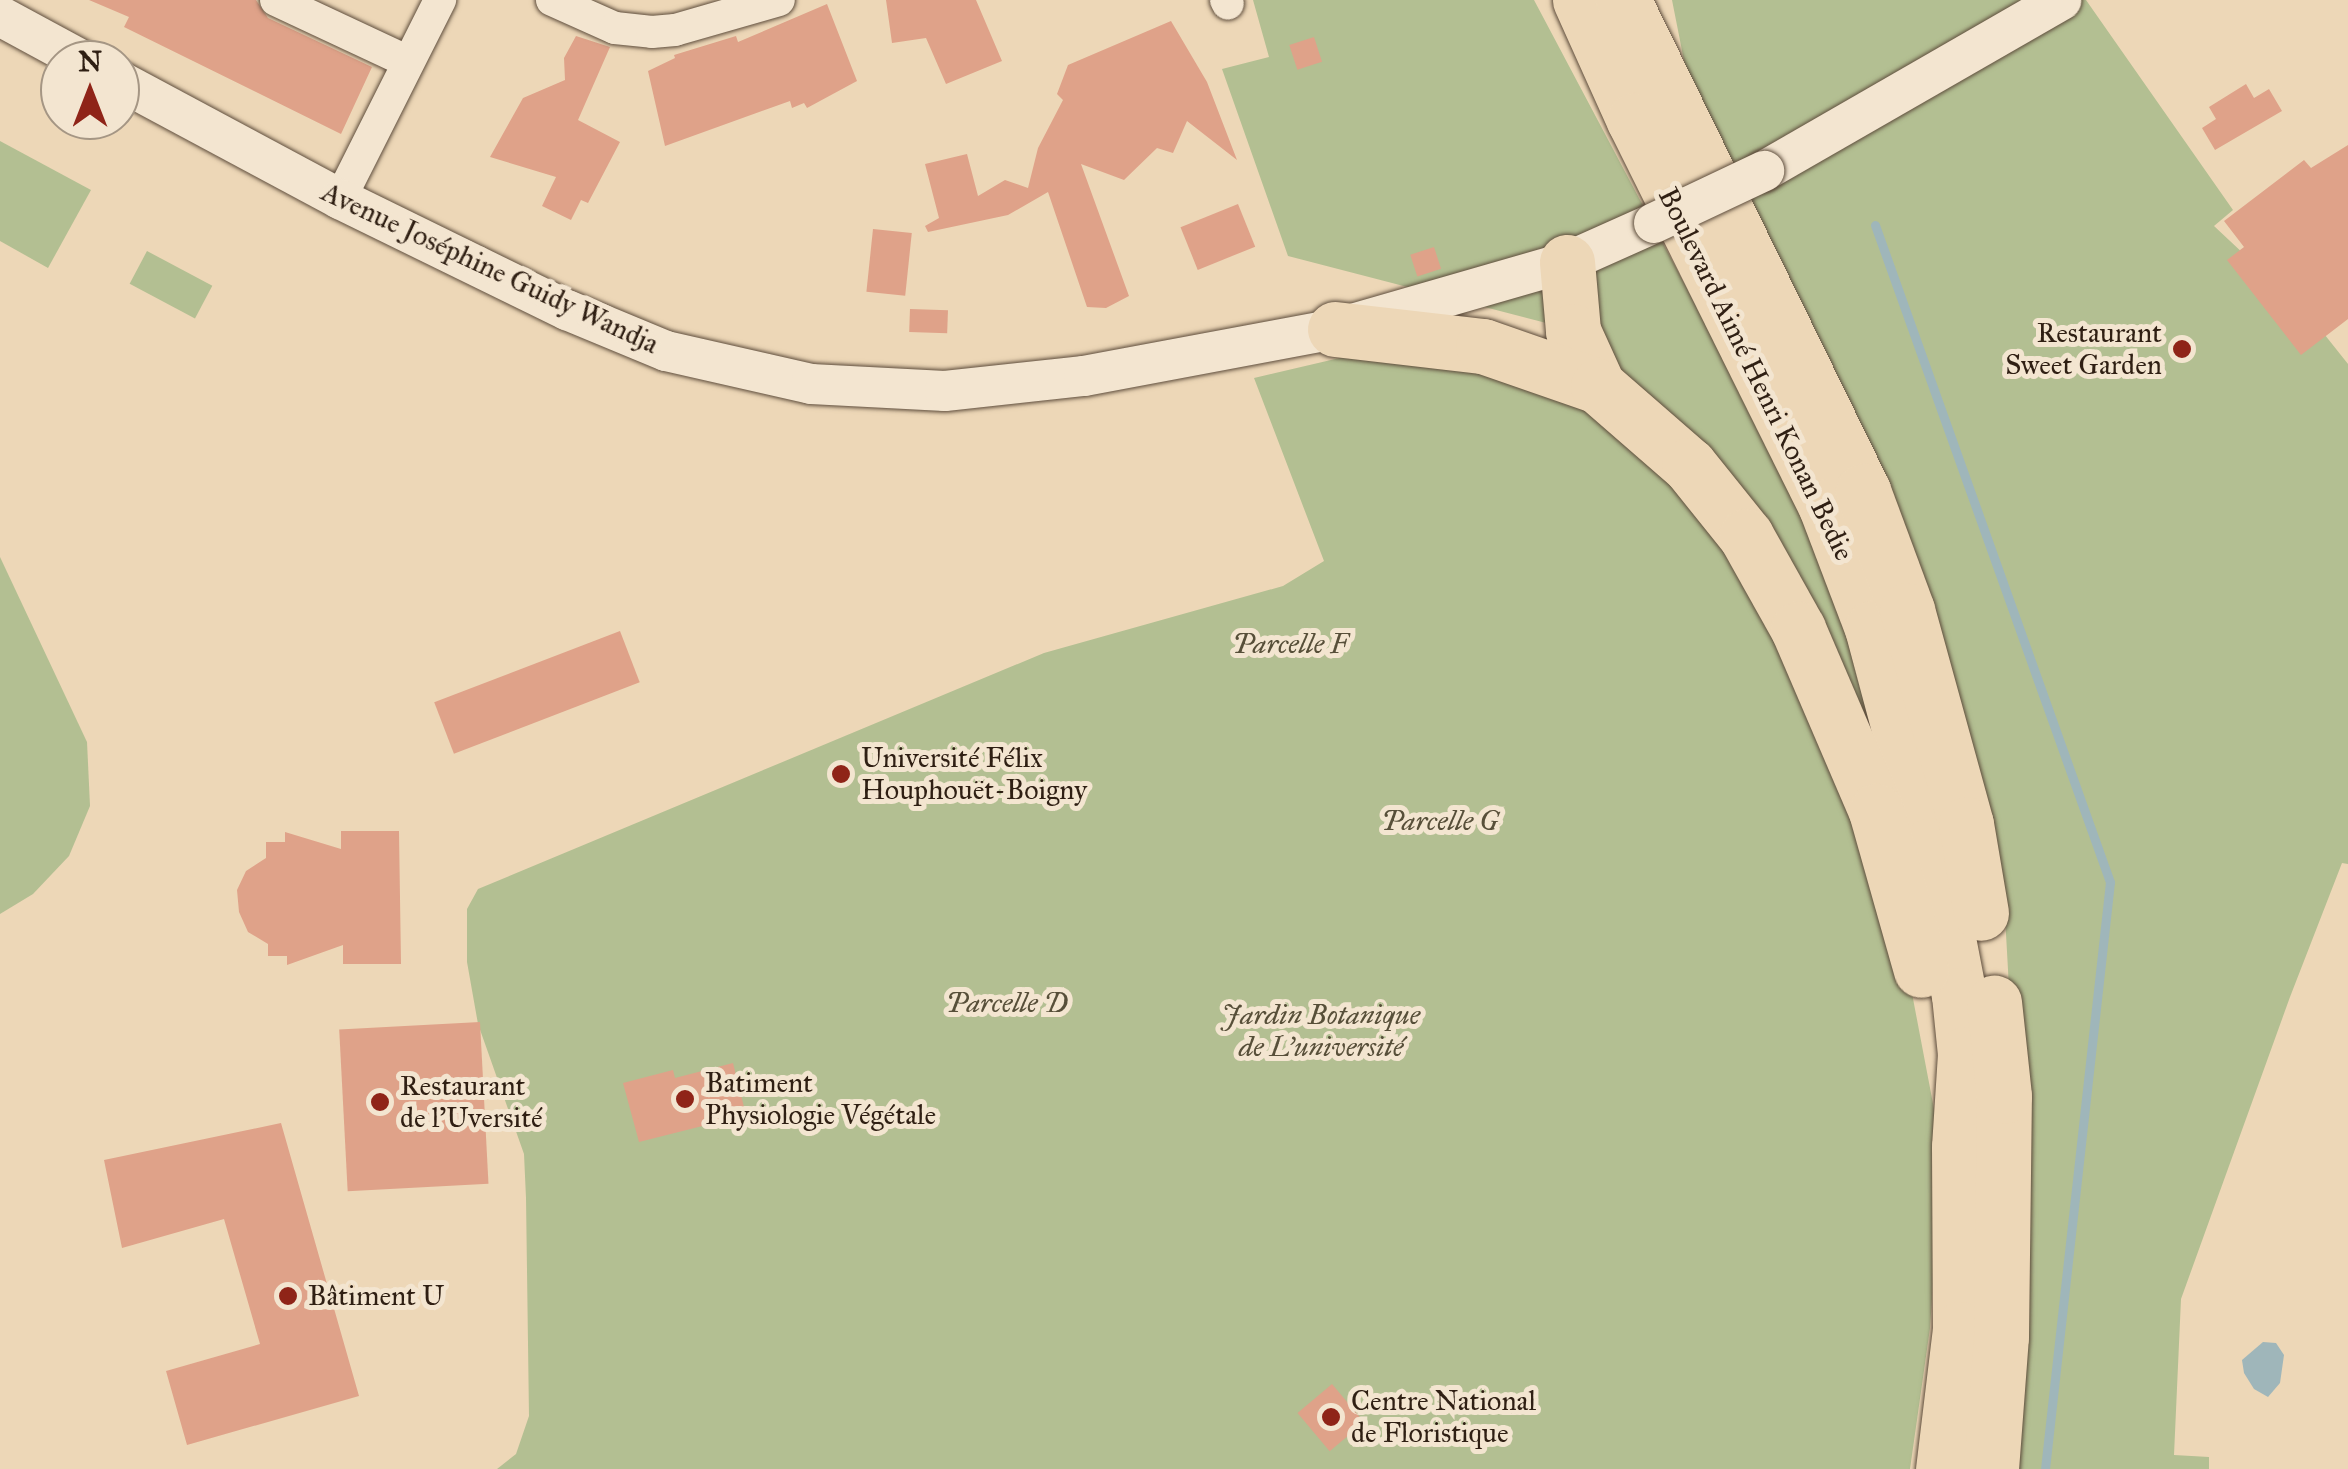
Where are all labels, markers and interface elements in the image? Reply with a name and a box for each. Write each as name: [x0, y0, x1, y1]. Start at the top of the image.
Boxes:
north arrow: [40, 40, 140, 140]
text: N: [78, 44, 102, 79]
street label: Avenue Joséphine Guidy Wandja: [316, 175, 664, 361]
street label: Boulevard Aimé Henri Konan Bedie: [1651, 182, 1861, 566]
place label: Restaurant Sweet Garden: [2005, 316, 2162, 382]
marker: Restaurant Sweet Garden: [2171, 338, 2193, 360]
park label: Parcelle F: [1232, 627, 1348, 661]
place label: Université Félix Houphouët-Boigny: [861, 741, 1087, 807]
marker: Université Félix Houphouët-Boigny: [830, 763, 852, 785]
park label: Parcelle G: [1381, 804, 1499, 838]
park label: Parcelle D: [946, 986, 1068, 1020]
park label: Jardin Botanique de L'université: [1222, 998, 1420, 1064]
place label: Batiment Physiologie Végétale: [705, 1066, 936, 1132]
place label: Restaurant de l'Uversité: [400, 1069, 543, 1135]
marker: Batiment Physiologie Végétale: [674, 1088, 696, 1110]
marker: Restaurant de l'Uversité: [369, 1091, 391, 1113]
place label: Bâtiment U: [308, 1279, 444, 1313]
marker: Bâtiment U: [277, 1285, 299, 1307]
place label: Centre National de Floristique: [1351, 1384, 1536, 1450]
marker: Centre National de Floristique: [1320, 1406, 1342, 1428]

